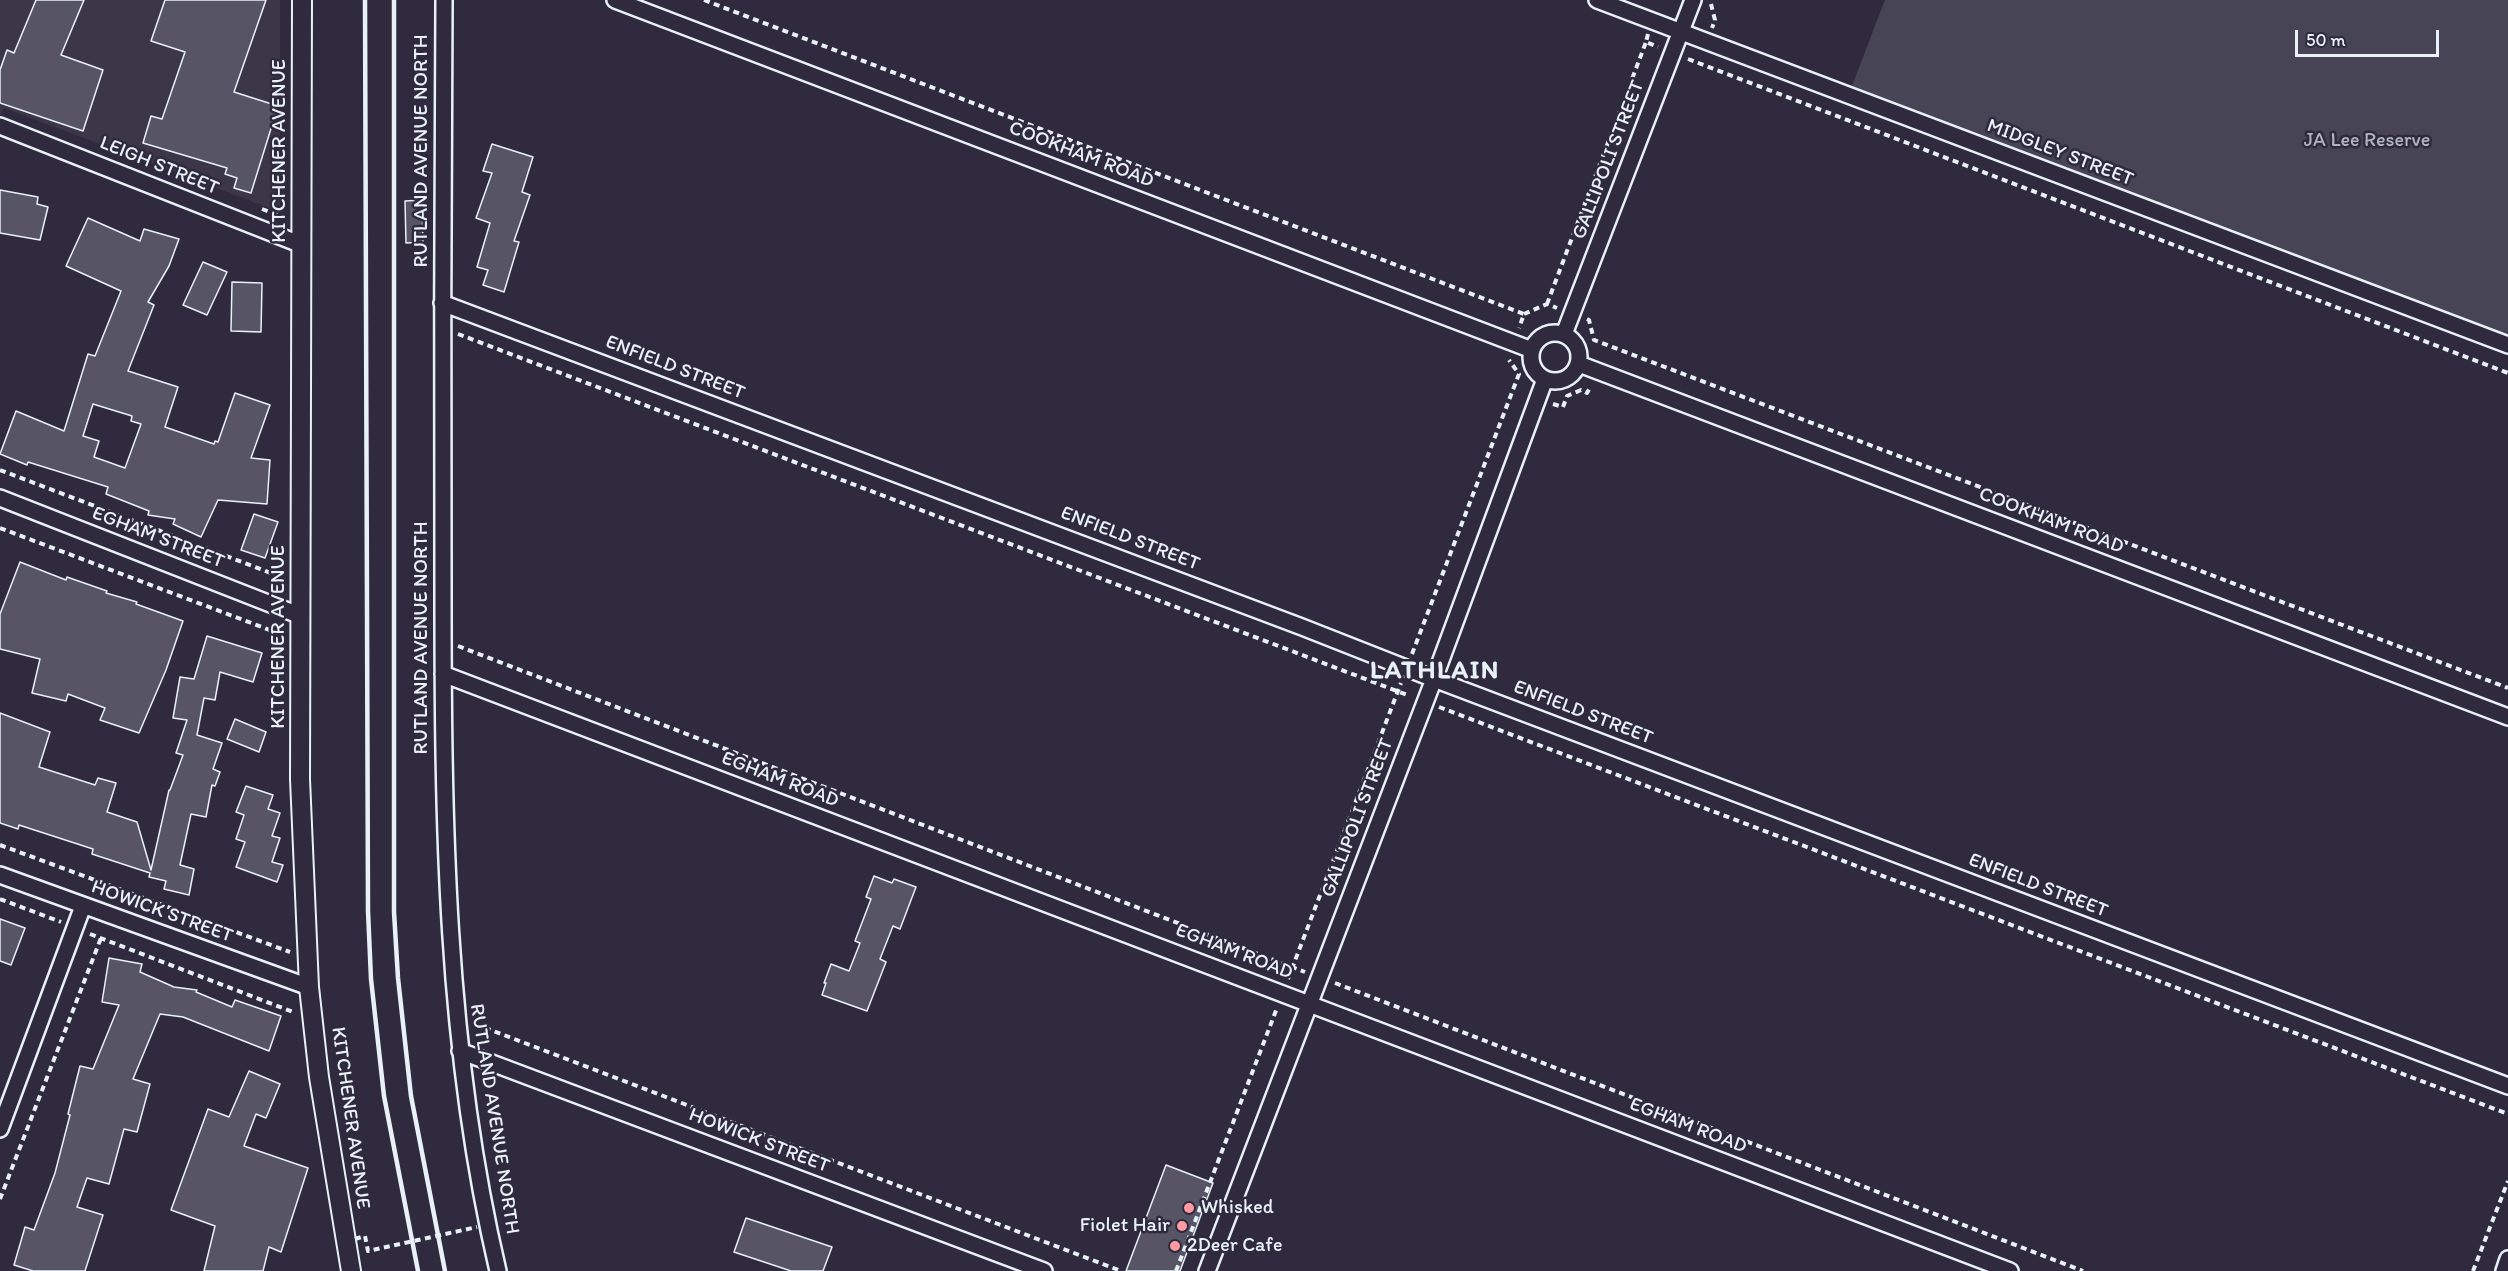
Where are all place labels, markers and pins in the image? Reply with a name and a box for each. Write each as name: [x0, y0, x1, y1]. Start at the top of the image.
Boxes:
place label: Whisked: [1201, 1196, 1274, 1220]
marker: Whisked: [1182, 1201, 1196, 1215]
place label: Fiolet Hair: [1080, 1214, 1170, 1238]
marker: Fiolet Hair: [1175, 1219, 1189, 1233]
place label: 2Deer Cafe: [1187, 1234, 1282, 1258]
marker: 2Deer Cafe: [1168, 1239, 1182, 1253]

